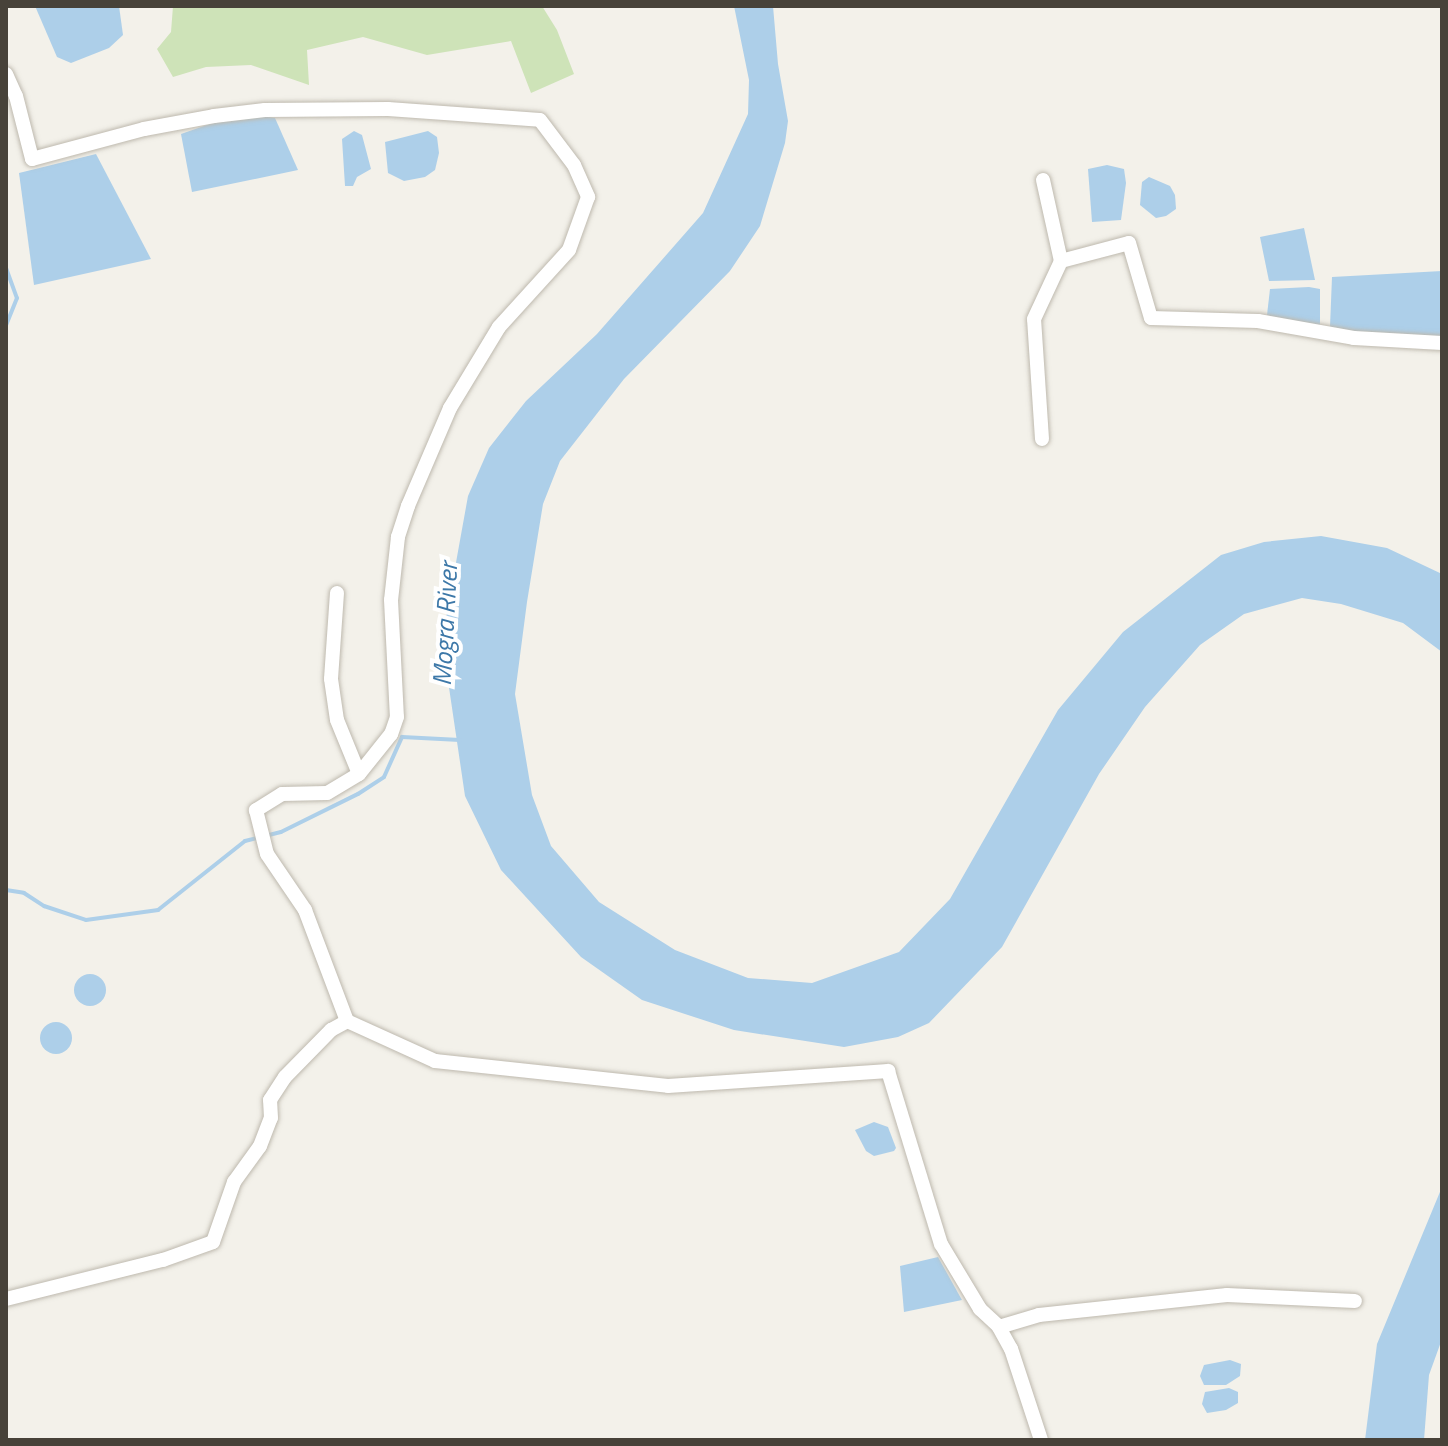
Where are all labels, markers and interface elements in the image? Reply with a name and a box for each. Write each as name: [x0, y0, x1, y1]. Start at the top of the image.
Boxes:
water label: Mogra River: [426, 562, 464, 686]

